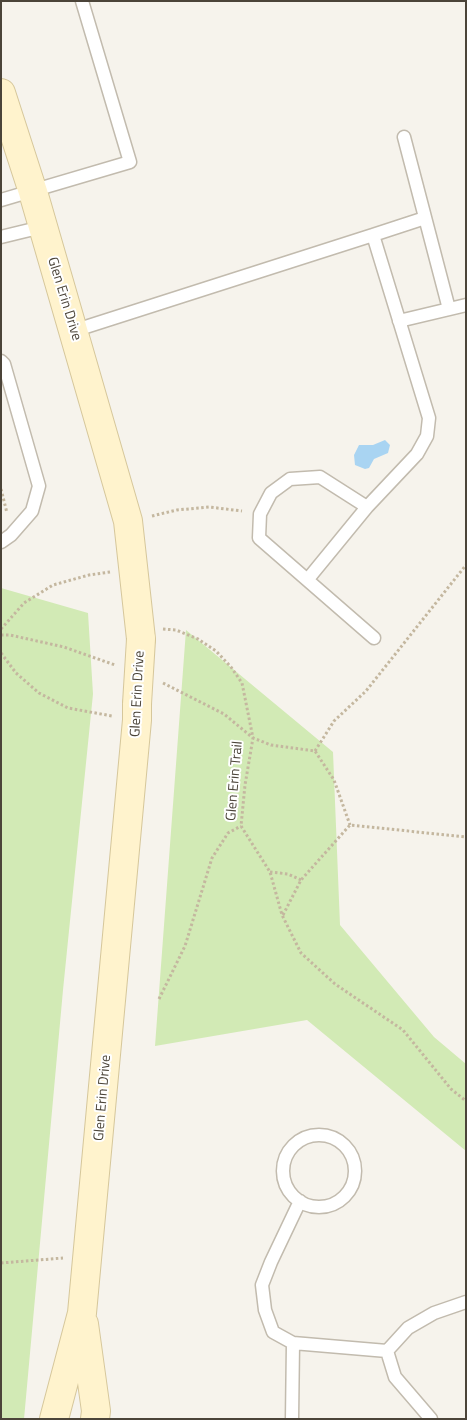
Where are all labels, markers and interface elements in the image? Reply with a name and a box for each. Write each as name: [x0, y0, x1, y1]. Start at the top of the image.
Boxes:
street label: Glen Erin Drive: [43, 255, 85, 343]
street label: Glen Erin Drive: [127, 650, 149, 738]
street label: Glen Erin Trail: [223, 740, 247, 822]
street label: Glen Erin Drive: [91, 1054, 115, 1142]

